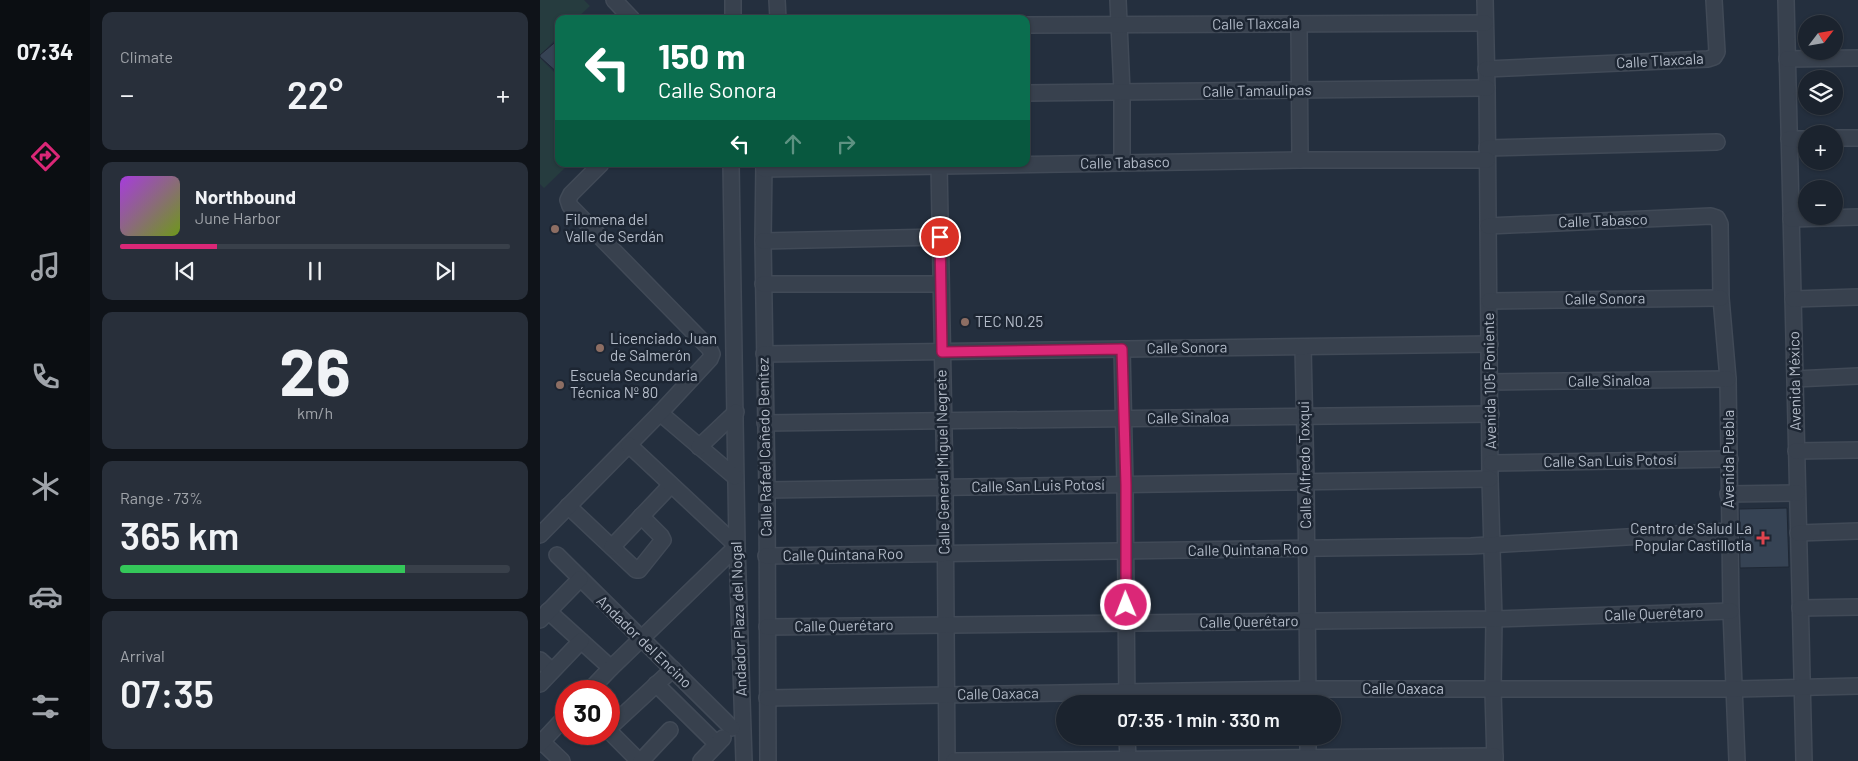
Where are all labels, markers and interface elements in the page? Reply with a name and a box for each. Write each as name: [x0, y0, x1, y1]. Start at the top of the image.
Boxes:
street label: Calle Tlaxcala: [1212, 13, 1300, 33]
north arrow: [1798, 15, 1842, 60]
map controls: [1798, 15, 1843, 225]
text: 150 m: [658, 34, 745, 76]
icon: left: [575, 35, 640, 100]
text: 07:34: [17, 38, 73, 64]
text: Climate: [120, 47, 173, 66]
street label: Calle Tlaxcala: [1616, 49, 1704, 71]
button: layers: [1798, 70, 1843, 115]
text: 22°: [287, 71, 343, 117]
text: Calle Sonora: [658, 76, 776, 102]
text: −: [120, 77, 134, 111]
text: +: [496, 77, 510, 111]
street label: Calle Tamaulipas: [1202, 80, 1312, 100]
button: +: [1798, 125, 1843, 170]
icon: left: [726, 130, 754, 158]
icon: ahead: [779, 130, 807, 158]
icon: right: [832, 130, 860, 158]
icon: directions: [28, 139, 63, 174]
street label: Calle Tabasco: [1080, 152, 1170, 172]
button: −: [1798, 180, 1843, 225]
text: Northbound: [195, 185, 296, 208]
text: June Harbor: [195, 208, 281, 227]
street label: Calle Tabasco: [1558, 209, 1648, 231]
place label: Filomena del Valle de Serdán: [565, 210, 664, 245]
pin: [919, 216, 961, 258]
marker: Filomena del Valle de Serdán: [549, 223, 561, 235]
icon: arrive: [926, 223, 954, 251]
icon: music: [28, 249, 63, 284]
icon: previous: [171, 257, 199, 285]
icon: pause: [301, 257, 329, 285]
icon: next: [431, 257, 459, 285]
street label: Calle Sonora: [1564, 288, 1646, 308]
place label: TEC N0.25: [975, 312, 1043, 330]
street label: Avenida 105 Poniente: [1479, 312, 1499, 450]
marker: TEC N0.25: [959, 316, 971, 328]
place label: Licenciado Juan de Salmerón: [610, 329, 717, 364]
text: 26: [279, 331, 351, 409]
street label: Avenida México: [1784, 331, 1804, 431]
street label: Calle Sonora: [1146, 337, 1228, 357]
marker: Licenciado Juan de Salmerón: [594, 342, 606, 354]
street label: Calle Rafaél Cañedo Benítez: [753, 357, 775, 537]
icon: phone: [28, 359, 63, 394]
place label: Escuela Secundaria Técnica Nº 80: [570, 366, 698, 401]
street label: Calle General Miguel Negrete: [931, 369, 953, 555]
street label: Calle Sinaloa: [1568, 370, 1650, 390]
marker: Escuela Secundaria Técnica Nº 80: [554, 379, 566, 391]
street label: Calle Alfredo Toxqui: [1294, 401, 1314, 529]
text: km/h: [297, 403, 333, 422]
street label: Calle Sinaloa: [1147, 407, 1229, 427]
street label: Avenida Puebla: [1719, 410, 1737, 508]
street label: Calle San Luis Potosí: [1543, 450, 1677, 470]
icon: climate: [28, 469, 63, 504]
street label: Calle San Luis Potosí: [971, 475, 1105, 495]
text: Range · 73%: [120, 488, 203, 507]
text: 365 km: [120, 512, 239, 558]
place label: Centro de Salud La Popular Castillotla: [1630, 519, 1752, 554]
marker: Centro de Salud La Popular Castillotla: [1756, 531, 1770, 545]
street label: Calle Quintana Roo: [1188, 539, 1308, 559]
street label: Andador Plaza del Nogal: [726, 541, 750, 697]
street label: Calle Quintana Roo: [783, 544, 903, 564]
position arrow: [1099, 578, 1151, 630]
icon: car: [28, 579, 63, 614]
street label: Andador del Encino: [593, 591, 696, 691]
street label: Calle Querétaro: [1604, 602, 1704, 624]
street label: Calle Querétaro: [1199, 611, 1299, 631]
street label: Calle Querétaro: [794, 615, 894, 635]
text: Arrival: [120, 646, 165, 665]
text: 07:35: [120, 670, 214, 716]
street label: Calle Oaxaca: [1362, 679, 1444, 697]
speed limit sign: 30: [555, 680, 620, 745]
street label: Calle Oaxaca: [957, 683, 1039, 703]
icon: filters: [28, 689, 63, 724]
text: 07:35 · 1 min · 330 m: [1117, 708, 1280, 731]

